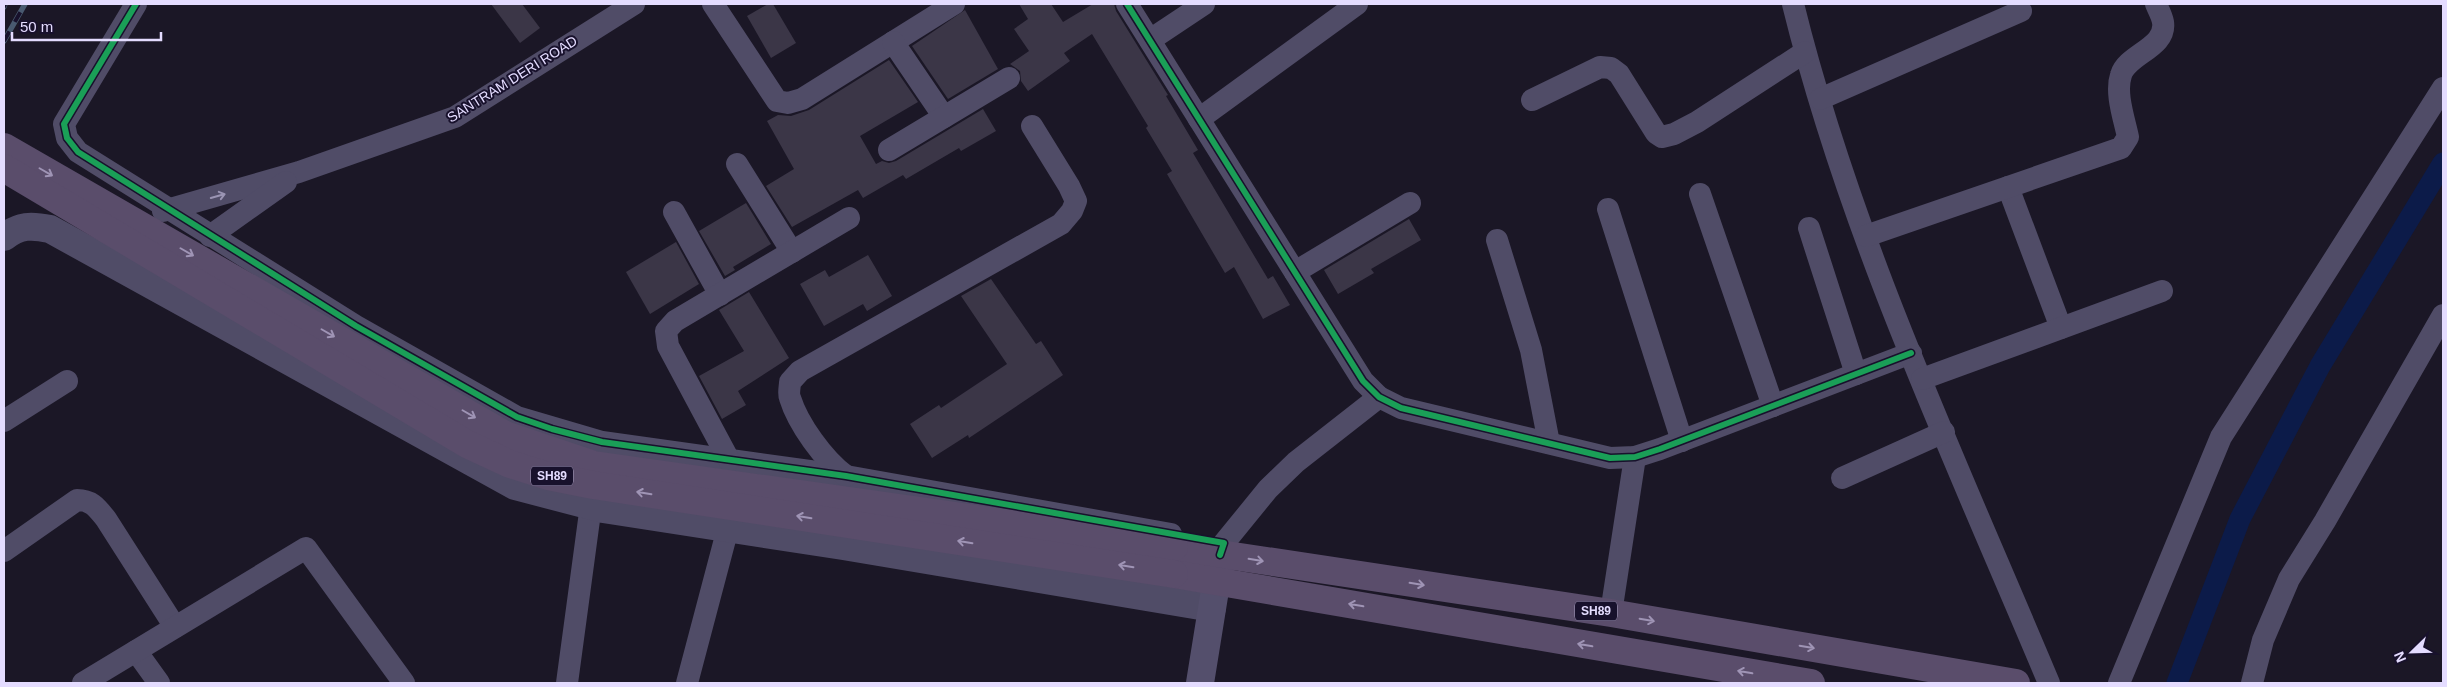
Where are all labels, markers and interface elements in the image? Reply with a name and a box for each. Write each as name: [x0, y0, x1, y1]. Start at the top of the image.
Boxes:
scale bar: [12, 10, 161, 42]
text: 50 m: [20, 18, 53, 35]
street label: SANTRAM DERI ROAD: [444, 32, 580, 126]
one-way arrow: [38, 167, 53, 177]
one-way arrow: [210, 190, 226, 200]
one-way arrow: [179, 248, 194, 258]
one-way arrow: [320, 329, 335, 338]
one-way arrow: [461, 410, 476, 419]
road number: SH89: [531, 466, 573, 486]
one-way arrow: [636, 488, 652, 498]
one-way arrow: [797, 512, 813, 522]
one-way arrow: [957, 536, 973, 546]
one-way arrow: [1248, 555, 1264, 565]
one-way arrow: [1118, 561, 1134, 571]
one-way arrow: [1409, 579, 1425, 589]
one-way arrow: [1348, 599, 1364, 609]
road number: SH89: [1575, 602, 1617, 620]
one-way arrow: [1638, 615, 1654, 625]
north arrow: [2387, 627, 2437, 677]
one-way arrow: [1578, 639, 1594, 649]
one-way arrow: [1799, 643, 1815, 653]
text: N: [2391, 649, 2409, 665]
one-way arrow: [1738, 667, 1754, 677]

